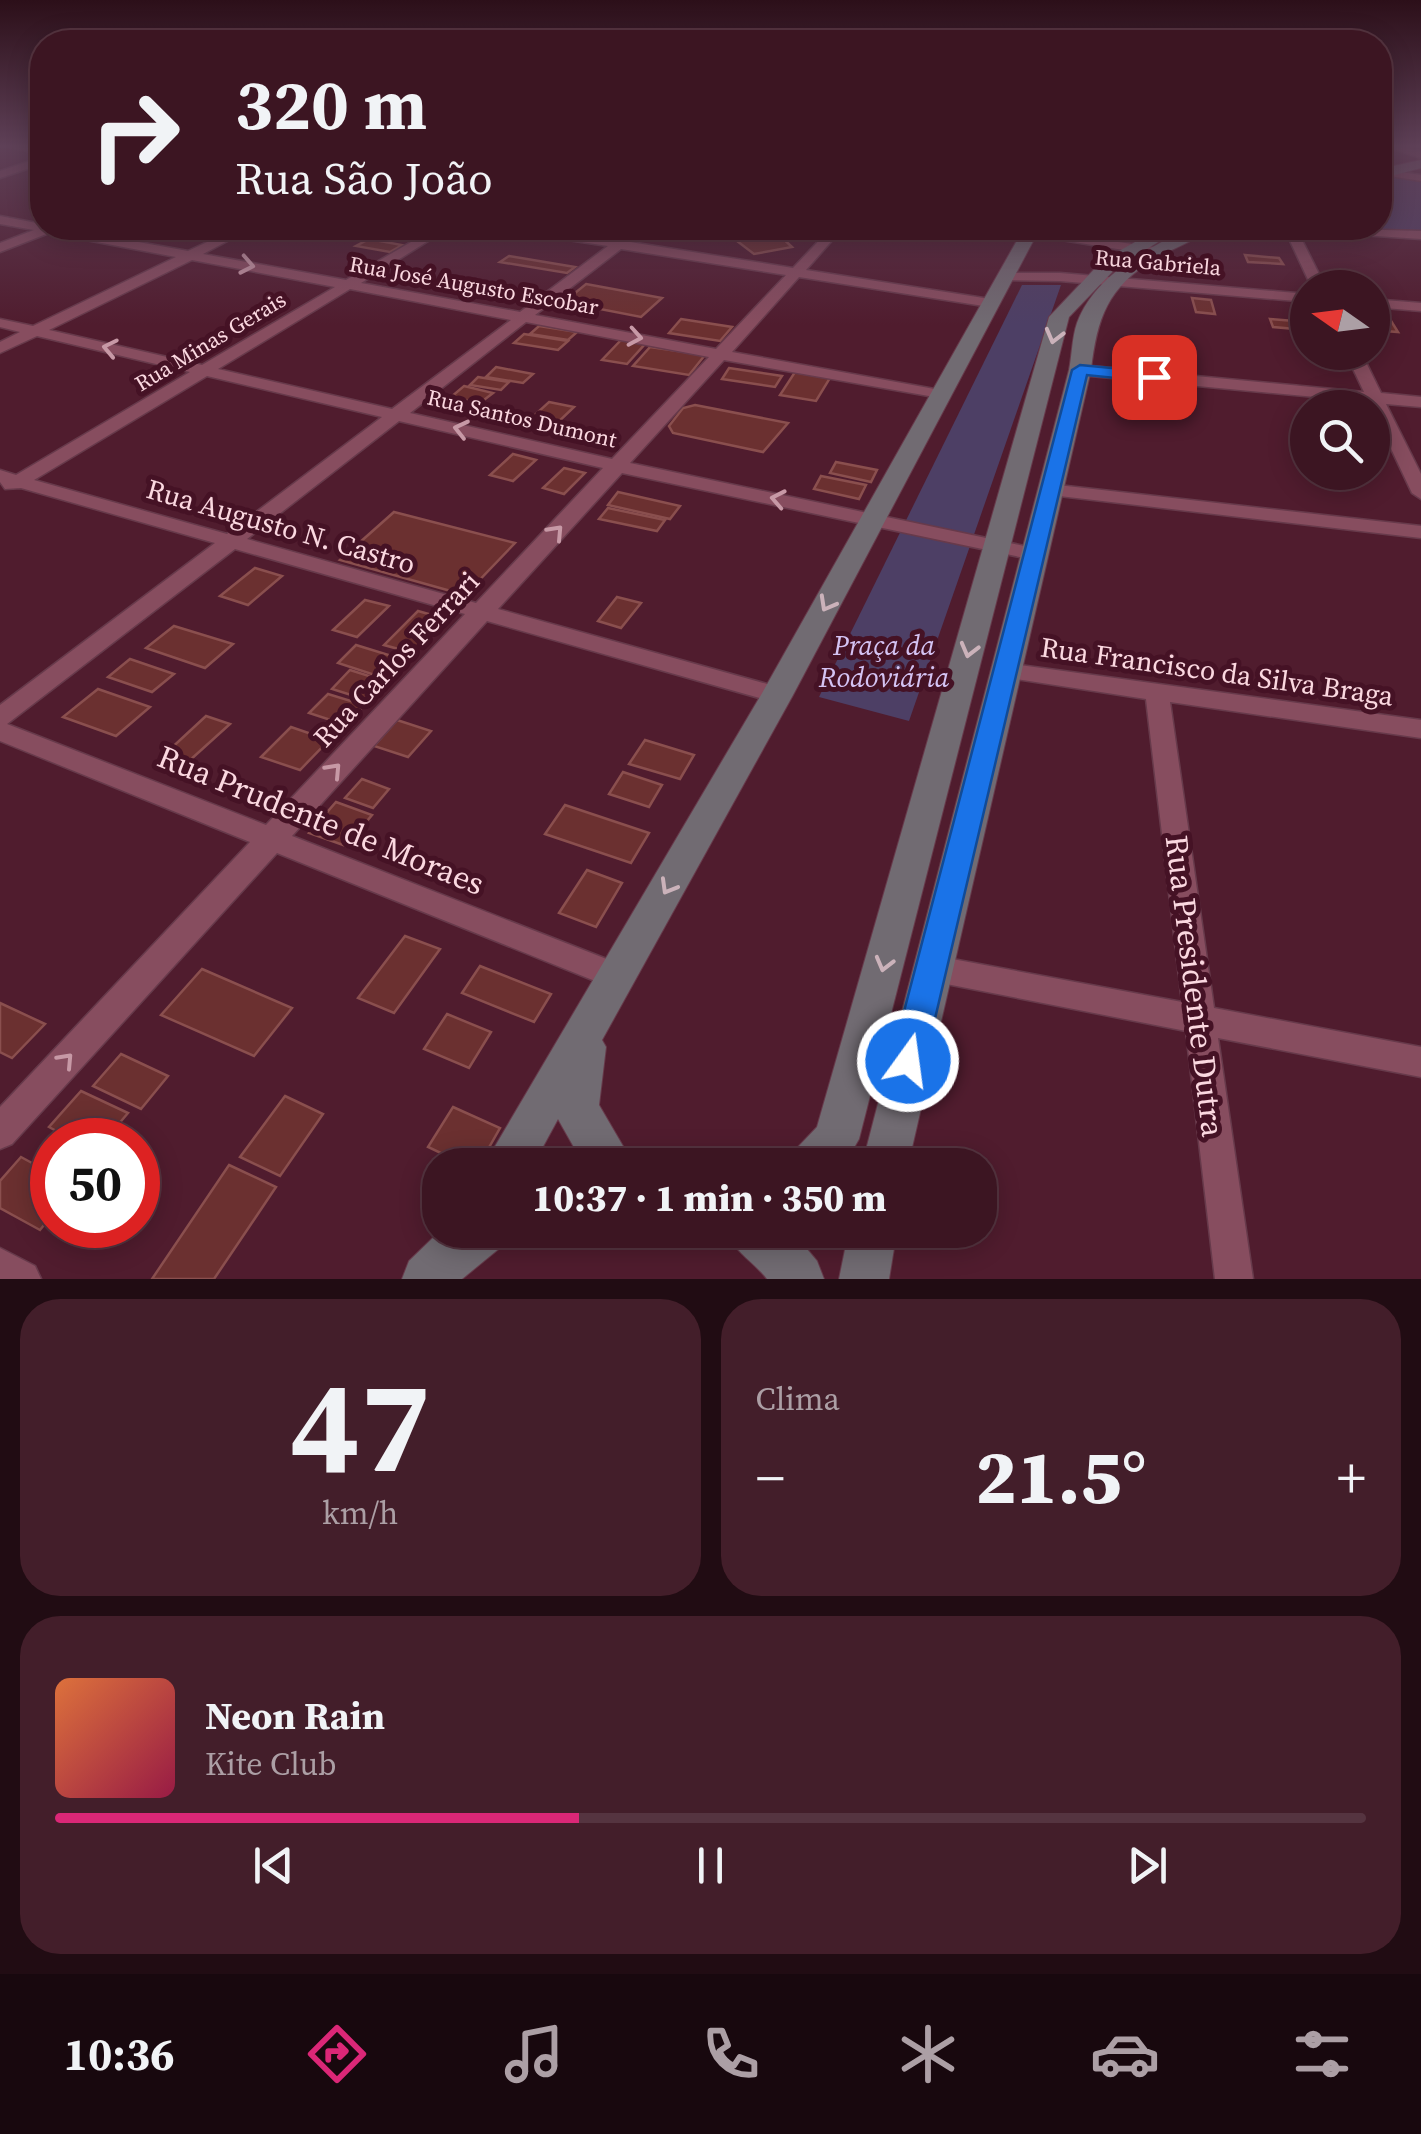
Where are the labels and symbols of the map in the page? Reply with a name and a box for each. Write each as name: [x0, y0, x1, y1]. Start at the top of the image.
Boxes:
street label: Rua Gabriela: [1094, 242, 1223, 283]
street label: Rua José Augusto Escobar: [347, 248, 602, 322]
one-way arrow: [239, 254, 255, 275]
north arrow: [1290, 270, 1390, 370]
street label: Rua Minas Gerais: [129, 284, 291, 398]
one-way arrow: [627, 326, 644, 347]
one-way arrow: [1045, 327, 1066, 345]
pin: [1112, 335, 1197, 420]
one-way arrow: [102, 339, 119, 360]
street label: Rua Santos Dumont: [424, 382, 620, 455]
one-way arrow: [453, 420, 470, 441]
street label: Rua Augusto N. Castro: [142, 469, 420, 583]
one-way arrow: [770, 489, 787, 510]
one-way arrow: [544, 525, 562, 544]
street label: Rua Carlos Ferrari: [304, 563, 488, 755]
one-way arrow: [820, 593, 840, 611]
park label: Praça da Rodoviária: [818, 626, 950, 696]
street label: Rua Francisco da Silva Braga: [1038, 627, 1397, 715]
one-way arrow: [960, 641, 981, 658]
street label: Rua Prudente de Moraes: [151, 734, 491, 906]
one-way arrow: [322, 763, 340, 782]
street label: Rua Presidente Dutra: [1155, 833, 1235, 1140]
one-way arrow: [660, 876, 680, 894]
one-way arrow: [874, 955, 895, 972]
position arrow: [856, 1009, 960, 1113]
one-way arrow: [54, 1053, 72, 1072]
speed limit sign: 50: [30, 1118, 160, 1248]

